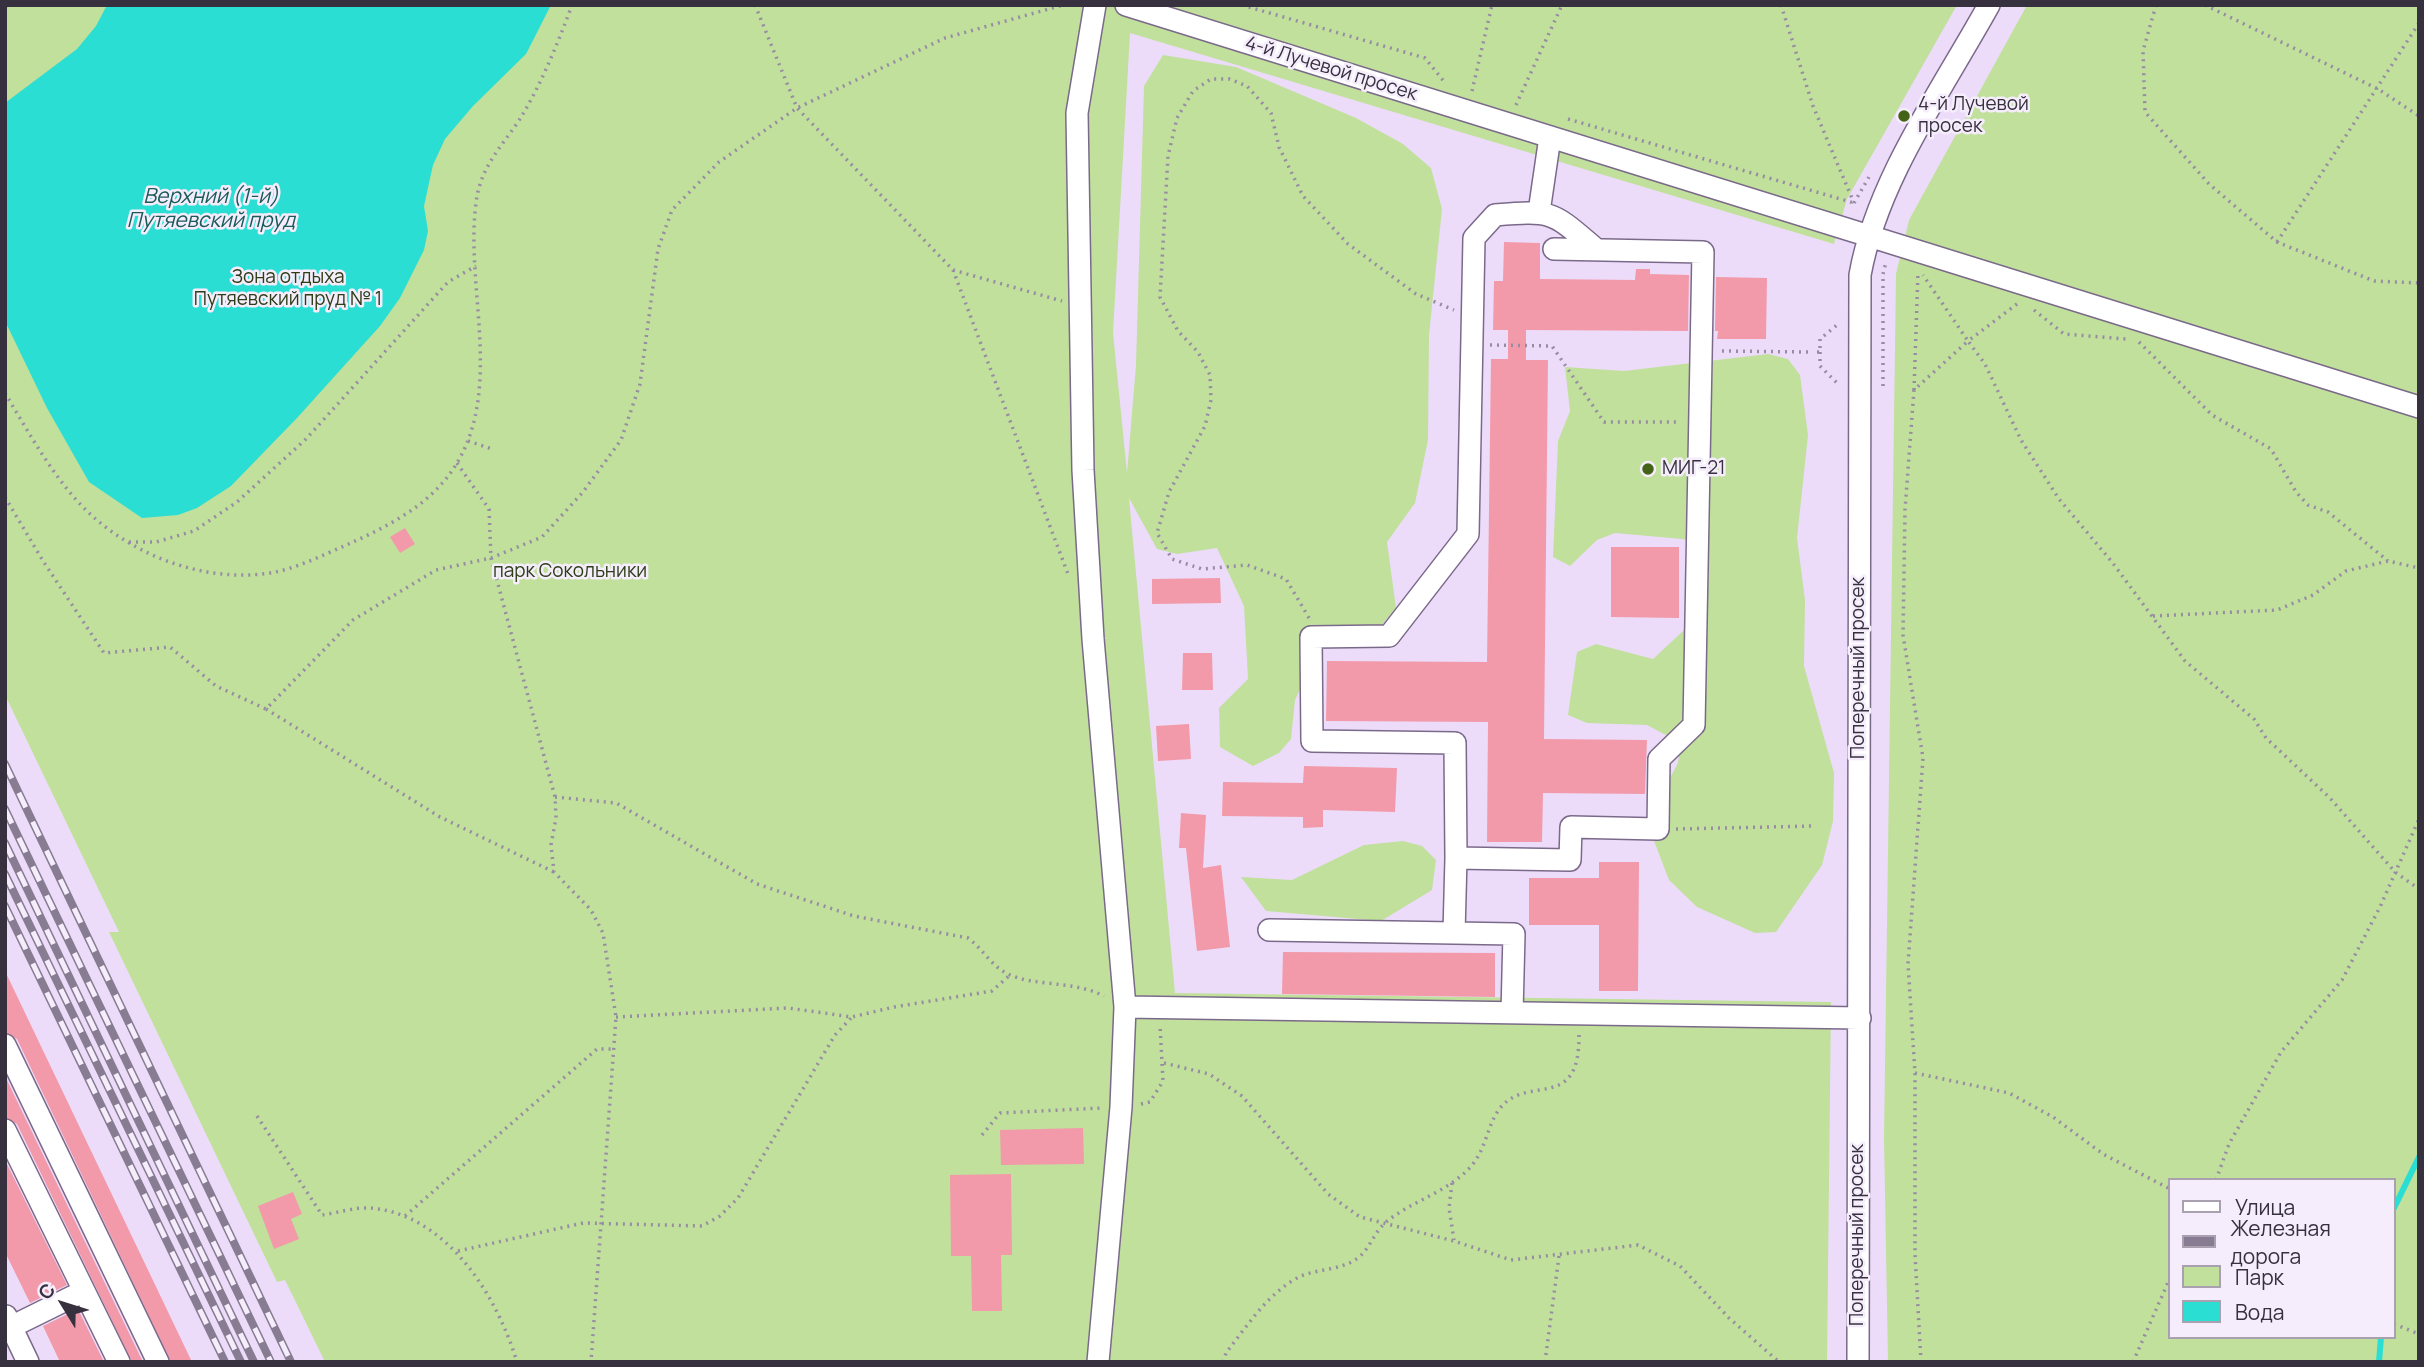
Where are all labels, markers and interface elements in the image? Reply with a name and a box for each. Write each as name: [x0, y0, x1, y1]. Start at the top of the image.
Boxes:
street label: 4-й Лучевой просек: [1242, 32, 1420, 106]
place label: 4-й Лучевой просек: [1918, 94, 2029, 138]
marker: 4-й Лучевой просек: [1896, 108, 1912, 124]
water label: Верхний (1-й) Путяевский пруд: [127, 184, 295, 234]
park label: Зона отдыха Путяевский пруд № 1: [194, 267, 382, 311]
place label: МИГ-21: [1662, 458, 1725, 480]
marker: МИГ-21: [1640, 461, 1656, 477]
park label: парк Сокольники: [493, 561, 647, 583]
street label: Поперечный просек: [1848, 577, 1870, 759]
street label: Поперечный просек: [1847, 1144, 1869, 1326]
legend: [2168, 1178, 2396, 1339]
text: Улица: [2235, 1193, 2295, 1221]
text: Железная дорога: [2230, 1214, 2331, 1270]
text: Парк: [2235, 1263, 2284, 1291]
north arrow: [28, 1269, 98, 1339]
text: С: [32, 1278, 61, 1305]
text: Вода: [2235, 1298, 2285, 1326]

